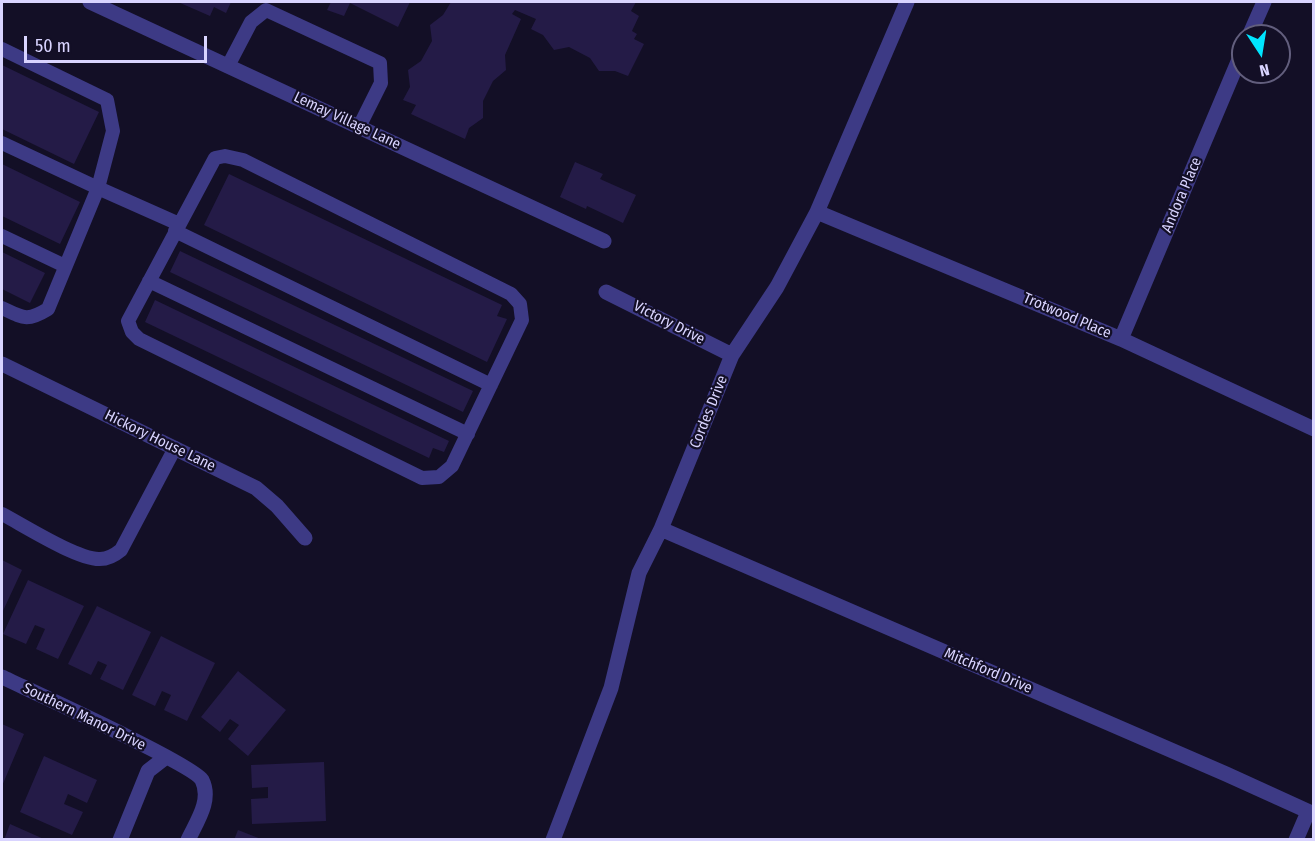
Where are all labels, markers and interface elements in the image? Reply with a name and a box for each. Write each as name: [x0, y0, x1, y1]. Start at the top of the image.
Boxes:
scale bar: [27, 24, 210, 62]
north arrow: [1231, 24, 1291, 84]
text: 50 m: [35, 35, 71, 57]
text: N: [1258, 60, 1271, 80]
street label: Lemay Village Lane: [291, 88, 403, 154]
street label: Andora Place: [1158, 155, 1206, 235]
street label: Trotwood Place: [1020, 289, 1114, 343]
street label: Victory Drive: [630, 297, 708, 349]
street label: Cordes Drive: [686, 373, 732, 451]
street label: Hickory House Lane: [102, 406, 218, 476]
street label: Mitchford Drive: [941, 644, 1035, 698]
street label: Southern Manor Drive: [20, 679, 148, 755]

